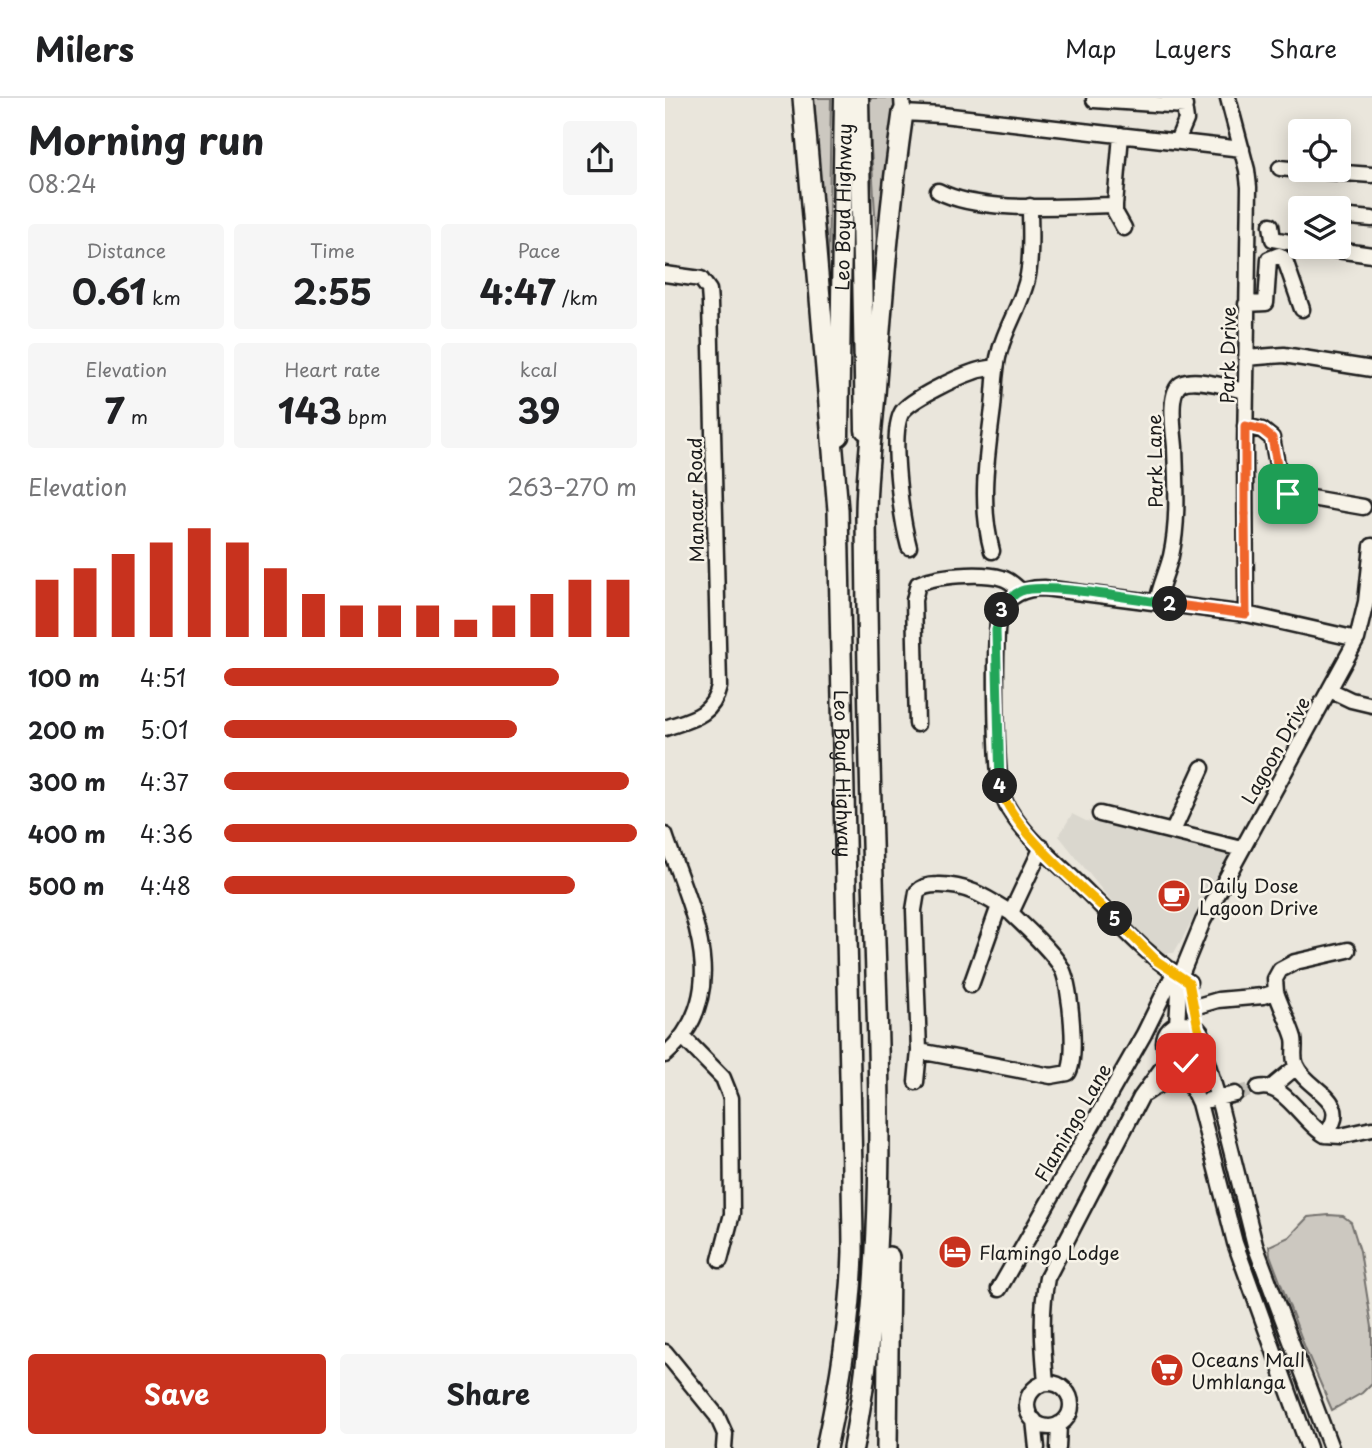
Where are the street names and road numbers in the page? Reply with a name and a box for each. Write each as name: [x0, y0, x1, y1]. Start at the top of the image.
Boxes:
street label: Leo Boyd Highway: [827, 123, 858, 291]
street label: Park Drive: [1212, 306, 1242, 404]
street label: Park Lane: [1139, 414, 1169, 508]
street label: Manaar Road: [680, 437, 710, 563]
street label: Leo Boyd Highway: [828, 689, 859, 857]
street label: Lagoon Drive: [1234, 691, 1316, 809]
street label: Flamingo Lane: [1027, 1057, 1117, 1187]

